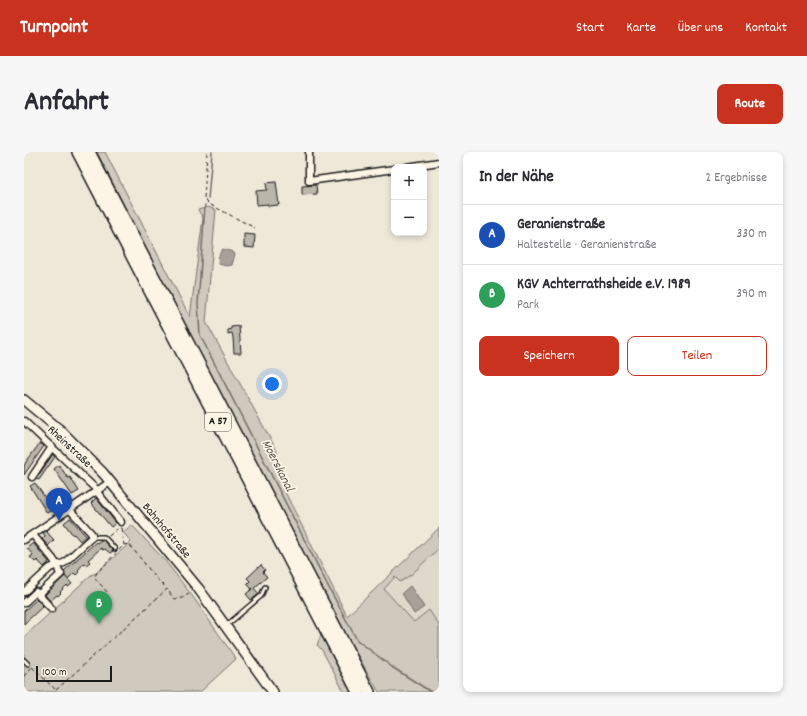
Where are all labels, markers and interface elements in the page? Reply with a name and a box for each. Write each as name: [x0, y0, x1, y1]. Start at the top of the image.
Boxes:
text: Turnpoint: [20, 15, 88, 42]
text: Start: [576, 18, 604, 38]
text: Karte: [626, 18, 656, 38]
text: Über uns: [678, 18, 723, 38]
text: Kontakt: [745, 18, 787, 38]
text: Anfahrt: [24, 84, 109, 124]
button: Route: [717, 84, 783, 124]
map controls: [391, 164, 427, 236]
button: +: [391, 164, 427, 200]
text: In der Nähe: [479, 166, 554, 190]
text: 2 Ergebnisse: [706, 169, 767, 188]
button: −: [391, 200, 427, 236]
text: Geranienstraße: [517, 214, 605, 236]
text: A: [488, 225, 496, 244]
text: 330 m: [736, 225, 767, 244]
text: Haltestelle · Geranienstraße: [517, 236, 657, 255]
text: KGV Achterrathsheide e.V. 1989: [517, 274, 691, 296]
text: B: [489, 285, 495, 304]
text: 390 m: [736, 285, 767, 304]
text: Park: [517, 296, 539, 315]
button: Speichern: [479, 336, 619, 376]
button: Teilen: [627, 336, 767, 376]
your location: [262, 374, 282, 394]
road number: A 57: [205, 413, 231, 431]
street label: Rheinstraße: [43, 422, 95, 472]
water label: Moerskanal: [256, 437, 299, 496]
pin: A: [46, 488, 72, 521]
street label: Bahnhofstraße: [138, 500, 194, 562]
pin: B: [86, 591, 112, 624]
scale bar: [36, 664, 112, 683]
text: 100 m: [42, 665, 66, 681]

